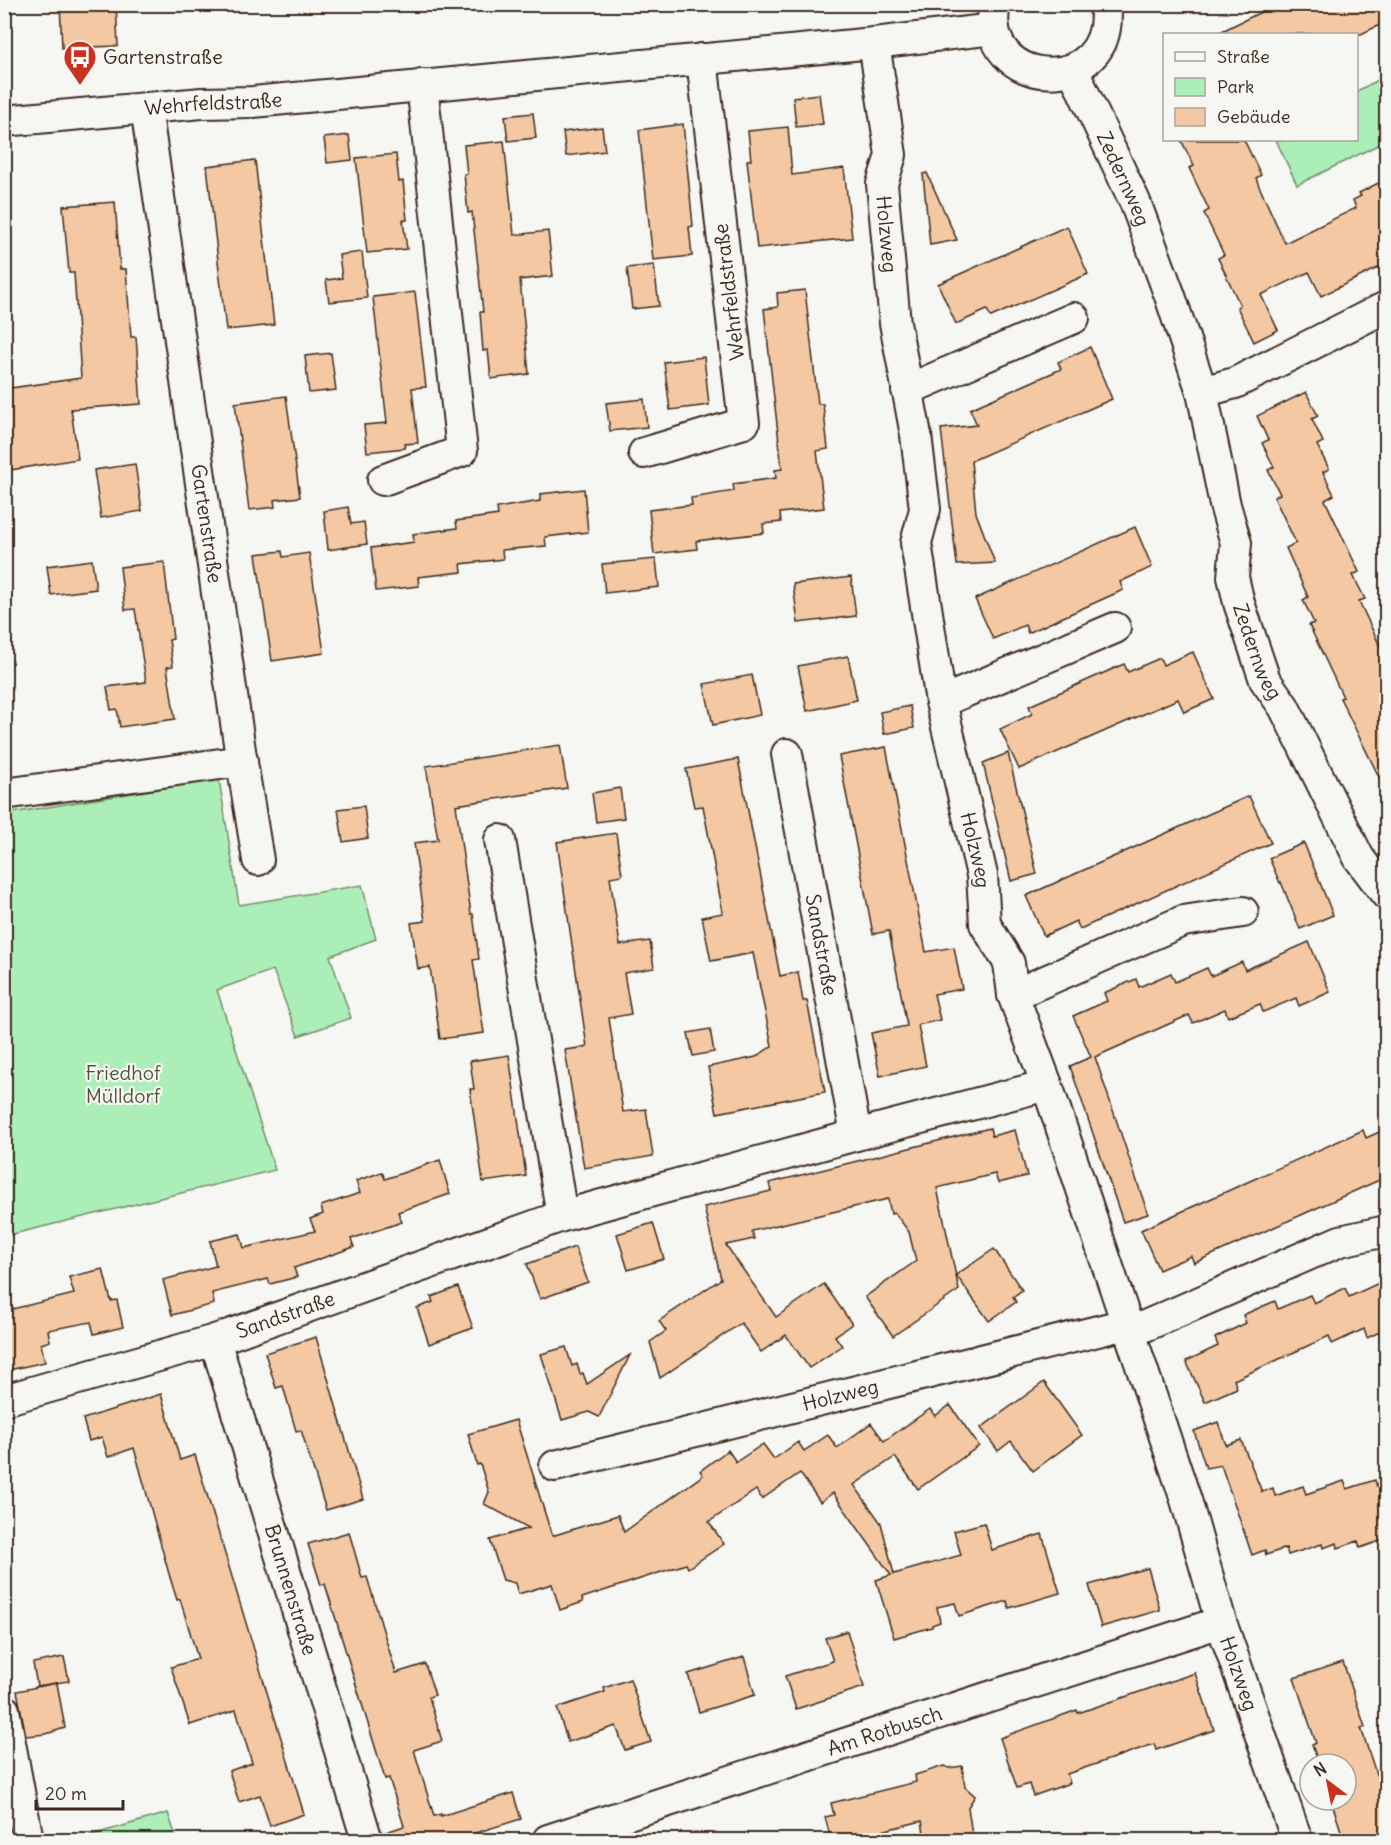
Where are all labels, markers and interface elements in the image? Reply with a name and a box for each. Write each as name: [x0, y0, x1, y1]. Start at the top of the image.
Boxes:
legend: [1163, 33, 1358, 141]
bus stop icon: Gartenstraße: [62, 39, 98, 86]
place label: Gartenstraße: [103, 44, 223, 69]
text: Straße: [1217, 45, 1270, 68]
text: Park: [1217, 75, 1254, 98]
street label: Wehrfeldstraße: [143, 86, 283, 120]
text: Gebäude: [1217, 105, 1290, 128]
street label: Zedernweg: [1092, 127, 1156, 229]
street label: Holzweg: [871, 194, 903, 274]
street label: Wehrfeldstraße: [708, 222, 749, 362]
street label: Gartenstraße: [186, 462, 228, 585]
street label: Zedernweg: [1228, 600, 1288, 704]
street label: Holzweg: [955, 809, 996, 889]
street label: Sandstraße: [801, 892, 844, 998]
park label: Friedhof Mülldorf: [86, 1060, 161, 1108]
street label: Sandstraße: [232, 1285, 338, 1343]
street label: Holzweg: [800, 1373, 881, 1416]
street label: Brunnenstraße: [260, 1521, 323, 1658]
street label: Holzweg: [1215, 1633, 1264, 1714]
street label: Am Rotbusch: [824, 1700, 945, 1761]
north arrow: [1298, 1752, 1358, 1812]
text: N: [1310, 1758, 1330, 1781]
scale bar: [36, 1773, 123, 1811]
text: 20 m: [45, 1782, 87, 1805]

